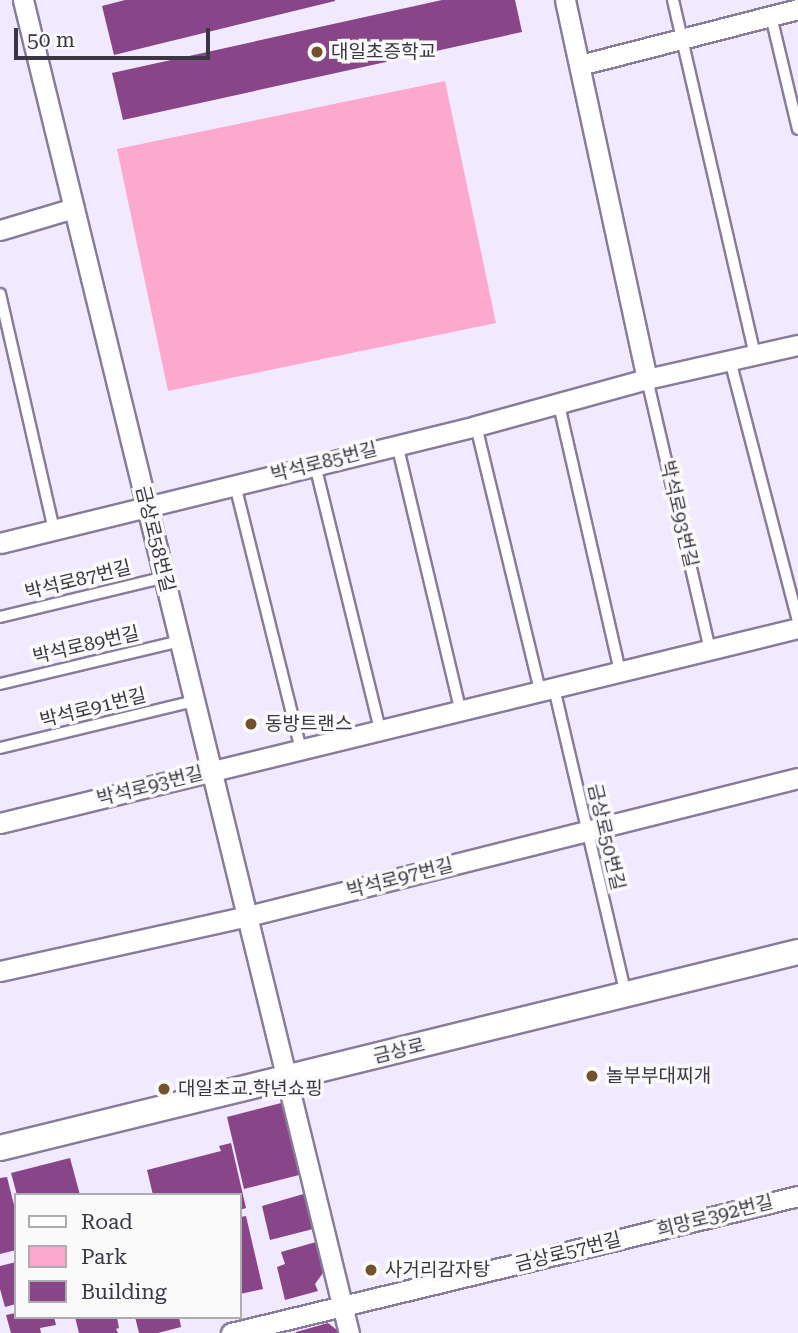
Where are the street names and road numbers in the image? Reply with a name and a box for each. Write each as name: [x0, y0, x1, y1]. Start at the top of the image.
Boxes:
street label: 박석로85번길: [269, 438, 379, 486]
street label: 박석로93번길: [656, 458, 702, 570]
street label: 금상로58번길: [131, 484, 179, 594]
street label: 박석로87번길: [23, 556, 133, 604]
street label: 박석로89번길: [30, 622, 142, 668]
street label: 박석로91번길: [38, 684, 148, 732]
street label: 박석로93번길: [95, 762, 205, 810]
street label: 금상로50번길: [583, 781, 629, 893]
street label: 박석로97번길: [345, 854, 455, 902]
street label: 금상로: [371, 1034, 427, 1068]
street label: 희망로392번길: [654, 1191, 776, 1241]
street label: 금상로57번길: [513, 1228, 623, 1276]

